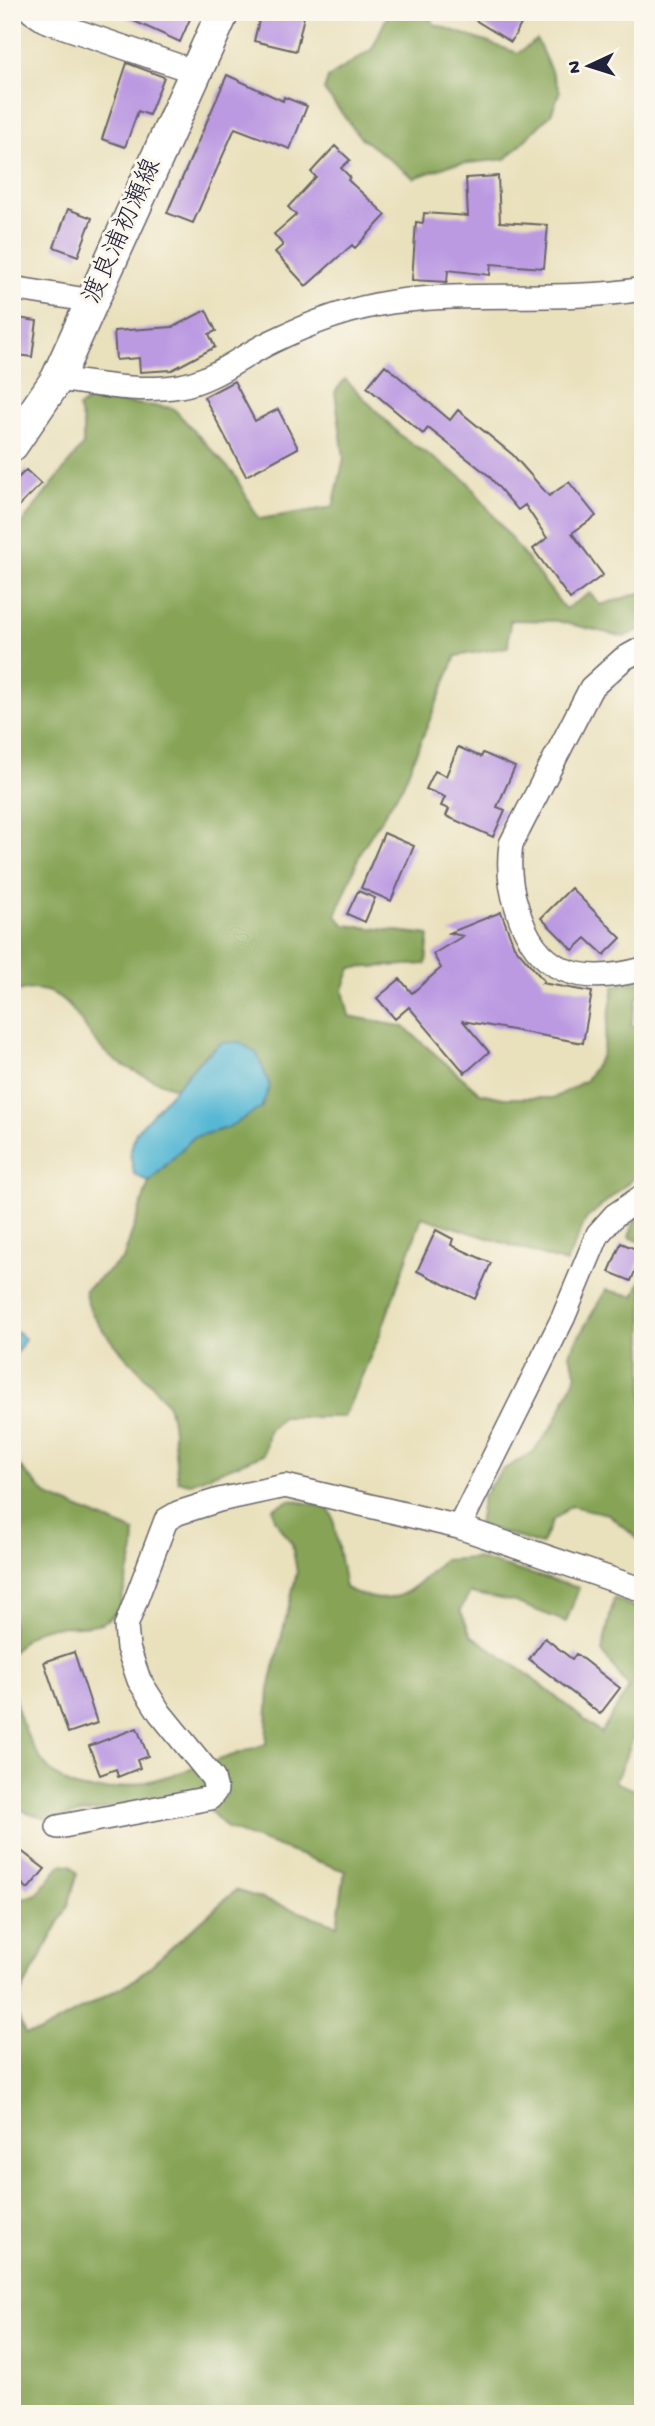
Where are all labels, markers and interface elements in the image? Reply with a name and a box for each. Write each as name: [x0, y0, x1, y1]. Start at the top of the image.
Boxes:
north arrow: [554, 32, 624, 102]
text: N: [564, 60, 587, 74]
street label: 渡良浦初瀬線: [76, 154, 170, 310]

